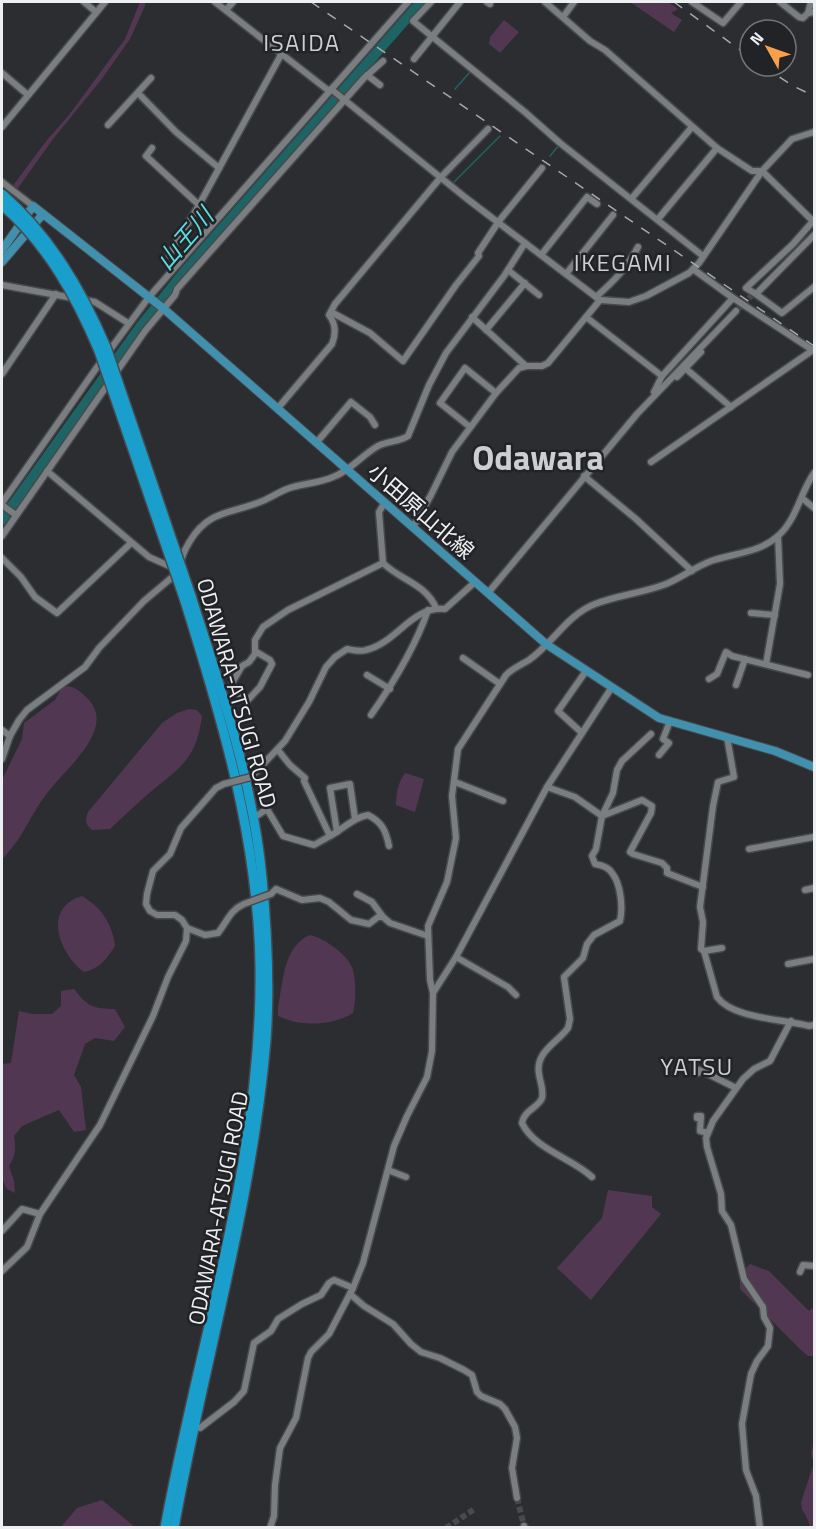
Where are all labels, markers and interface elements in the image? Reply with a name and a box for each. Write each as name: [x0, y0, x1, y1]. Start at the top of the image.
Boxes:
north arrow: [738, 18, 798, 78]
district label: ISAIDA: [263, 24, 341, 60]
text: N: [744, 26, 769, 50]
water label: 山王川: [147, 197, 223, 277]
district label: IKEGAMI: [574, 244, 672, 280]
district label: Odawara: [472, 431, 604, 483]
street label: 小田原山北線: [360, 455, 482, 567]
street label: ODAWARA-ATSUGI ROAD: [188, 574, 286, 812]
district label: YATSU: [660, 1048, 734, 1084]
street label: ODAWARA-ATSUGI ROAD: [179, 1088, 257, 1328]

